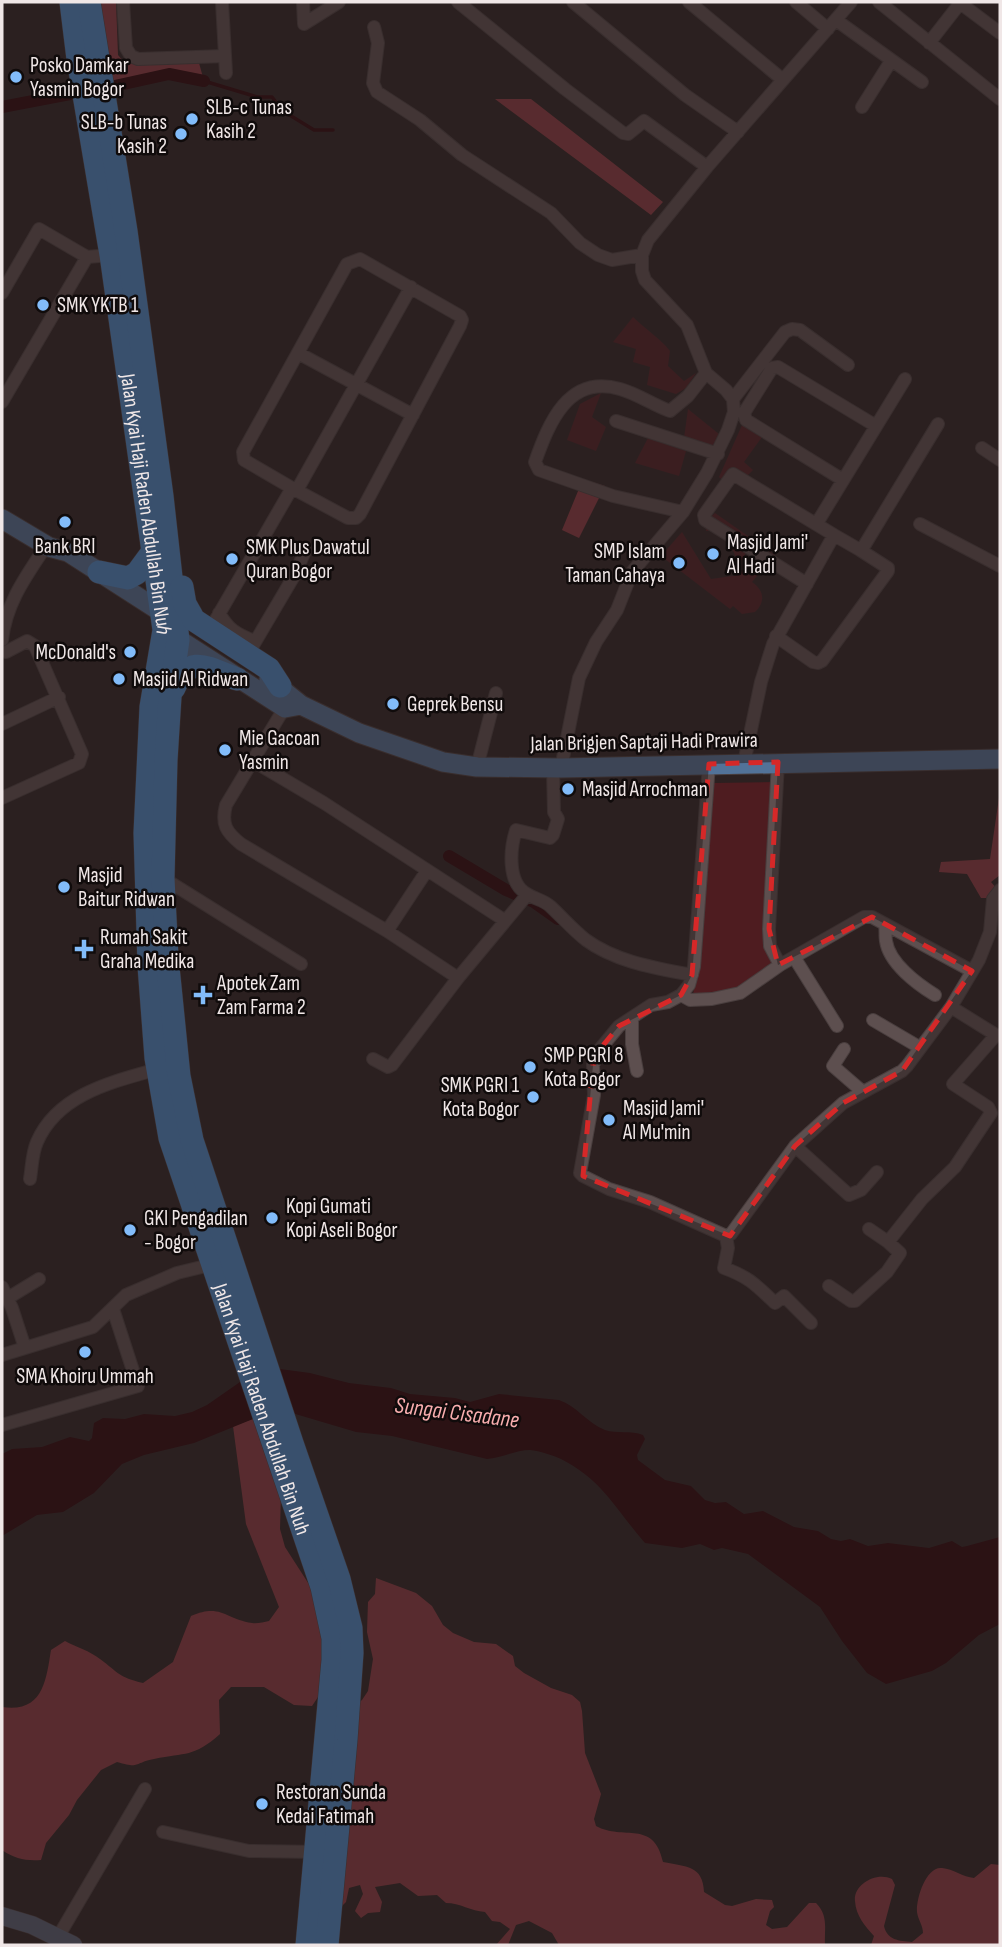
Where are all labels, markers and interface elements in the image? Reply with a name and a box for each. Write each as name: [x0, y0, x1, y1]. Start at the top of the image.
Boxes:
place label: Posko Damkar Yasmin Bogor: [30, 53, 129, 102]
marker: Posko Damkar Yasmin Bogor: [8, 69, 24, 85]
place label: SLB-c Tunas Kasih 2: [206, 95, 292, 144]
place label: SLB-b Tunas Kasih 2: [81, 110, 167, 159]
marker: SLB-c Tunas Kasih 2: [184, 111, 200, 127]
marker: SLB-b Tunas Kasih 2: [173, 126, 189, 142]
place label: SMK YKTB 1: [57, 293, 139, 318]
marker: SMK YKTB 1: [35, 297, 51, 313]
street label: Jalan Kyai Haji Raden Abdullah Bin Nuh: [115, 371, 177, 637]
marker: Bank BRI: [57, 514, 73, 530]
place label: Masjid Jami' Al Hadi: [726, 530, 808, 579]
place label: Bank BRI: [34, 534, 96, 559]
place label: SMK Plus Dawatul Quran Bogor: [246, 535, 370, 584]
place label: SMP Islam Taman Cahaya: [565, 539, 665, 588]
marker: Masjid Jami' Al Hadi: [705, 546, 721, 562]
marker: SMK Plus Dawatul Quran Bogor: [224, 551, 240, 567]
marker: SMP Islam Taman Cahaya: [671, 555, 687, 571]
place label: McDonald's: [36, 640, 116, 665]
marker: McDonald's: [122, 644, 138, 660]
place label: Masjid Al Ridwan: [133, 667, 248, 692]
marker: Masjid Al Ridwan: [111, 671, 127, 687]
place label: Geprek Bensu: [407, 692, 503, 717]
marker: Geprek Bensu: [385, 696, 401, 712]
place label: Mie Gacoan Yasmin: [239, 726, 320, 775]
street label: Jalan Brigjen Saptaji Hadi Prawira: [529, 728, 758, 756]
marker: Mie Gacoan Yasmin: [217, 742, 233, 758]
place label: Masjid Arrochman: [582, 777, 708, 802]
marker: Masjid Arrochman: [560, 781, 576, 797]
place label: Masjid Baitur Ridwan: [78, 863, 175, 912]
marker: Masjid Baitur Ridwan: [56, 879, 72, 895]
place label: Rumah Sakit Graha Medika: [100, 925, 194, 974]
marker: Rumah Sakit Graha Medika: [74, 939, 94, 959]
place label: Apotek Zam Zam Farma 2: [216, 971, 306, 1020]
marker: Apotek Zam Zam Farma 2: [195, 987, 211, 1003]
place label: SMP PGRI 8 Kota Bogor: [544, 1043, 624, 1092]
marker: SMP PGRI 8 Kota Bogor: [522, 1059, 538, 1075]
place label: SMK PGRI 1 Kota Bogor: [441, 1073, 520, 1122]
marker: SMK PGRI 1 Kota Bogor: [525, 1089, 541, 1105]
place label: Masjid Jami' Al Mu'min: [622, 1096, 704, 1145]
marker: Masjid Jami' Al Mu'min: [601, 1112, 617, 1128]
place label: Kopi Gumati Kopi Aseli Bogor: [286, 1194, 397, 1243]
place label: GKI Pengadilan - Bogor: [144, 1206, 248, 1255]
marker: Kopi Gumati Kopi Aseli Bogor: [264, 1210, 280, 1226]
marker: GKI Pengadilan - Bogor: [122, 1222, 138, 1238]
street label: Jalan Kyai Haji Raden Abdullah Bin Nuh: [207, 1279, 316, 1538]
marker: SMA Khoiru Ummah: [77, 1344, 93, 1360]
place label: SMA Khoiru Ummah: [16, 1364, 154, 1389]
water label: Sungai Cisadane: [393, 1391, 521, 1435]
place label: Restoran Sunda Kedai Fatimah: [276, 1780, 386, 1829]
marker: Restoran Sunda Kedai Fatimah: [254, 1796, 270, 1812]

